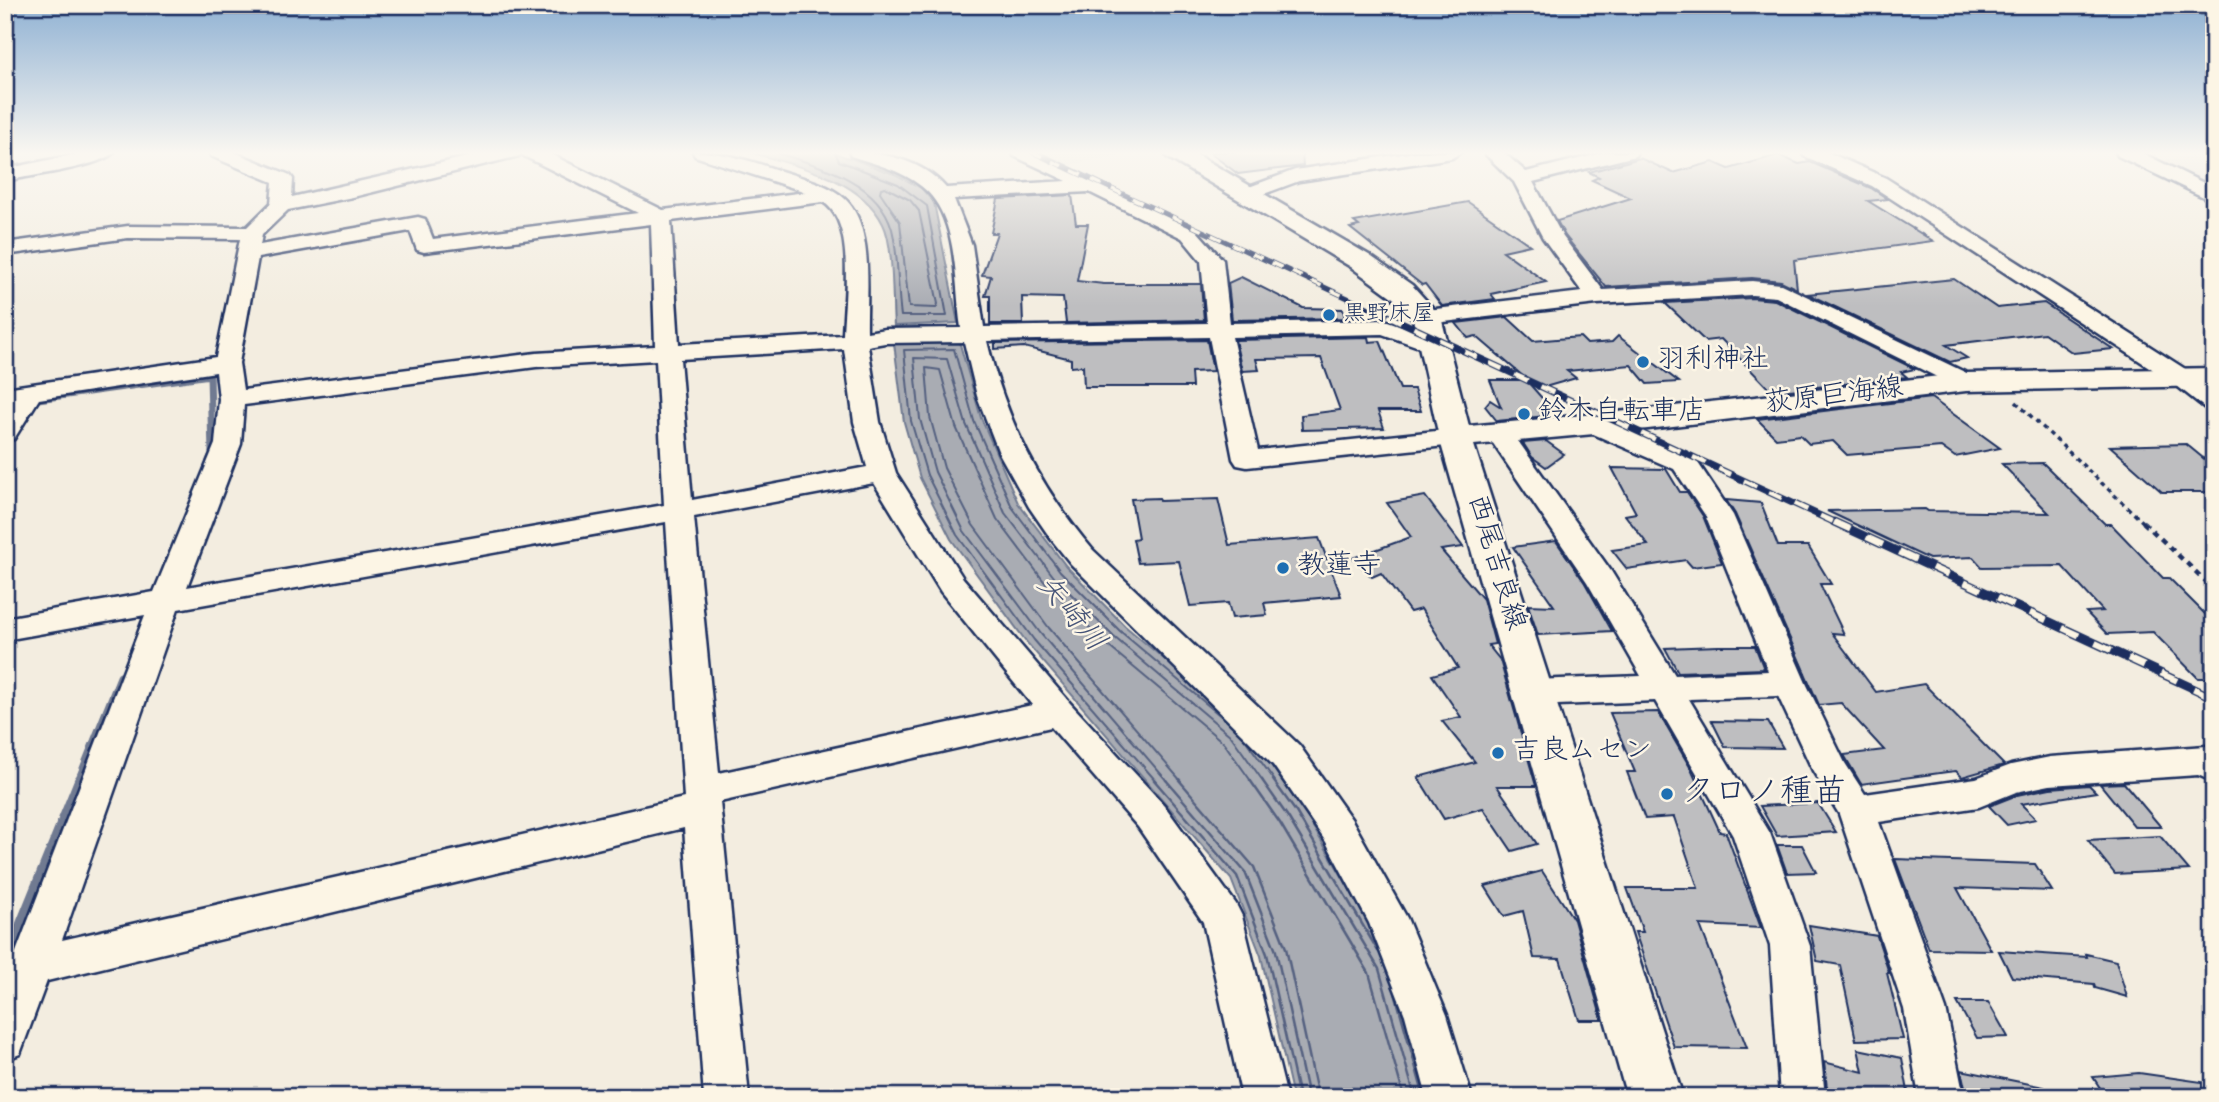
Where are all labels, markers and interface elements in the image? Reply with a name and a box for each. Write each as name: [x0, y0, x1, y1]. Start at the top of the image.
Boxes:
place label: 黒野床屋: [1343, 299, 1435, 332]
marker: 黒野床屋: [1321, 307, 1337, 323]
place label: 羽利神社: [1657, 342, 1769, 382]
marker: 羽利神社: [1635, 354, 1651, 370]
street label: 荻原巨海線: [1762, 370, 1906, 426]
place label: 鈴木自転車店: [1538, 394, 1706, 434]
marker: 鈴木自転車店: [1516, 406, 1532, 422]
street label: 西尾吉良線: [1454, 490, 1534, 636]
place label: 教蓮寺: [1297, 548, 1381, 588]
marker: 教蓮寺: [1275, 560, 1291, 576]
water label: 矢崎川: [1024, 567, 1114, 663]
place label: 吉良ムセン: [1512, 733, 1652, 773]
marker: 吉良ムセン: [1490, 745, 1506, 761]
place label: クロノ種苗: [1681, 771, 1846, 818]
marker: クロノ種苗: [1659, 786, 1675, 802]

